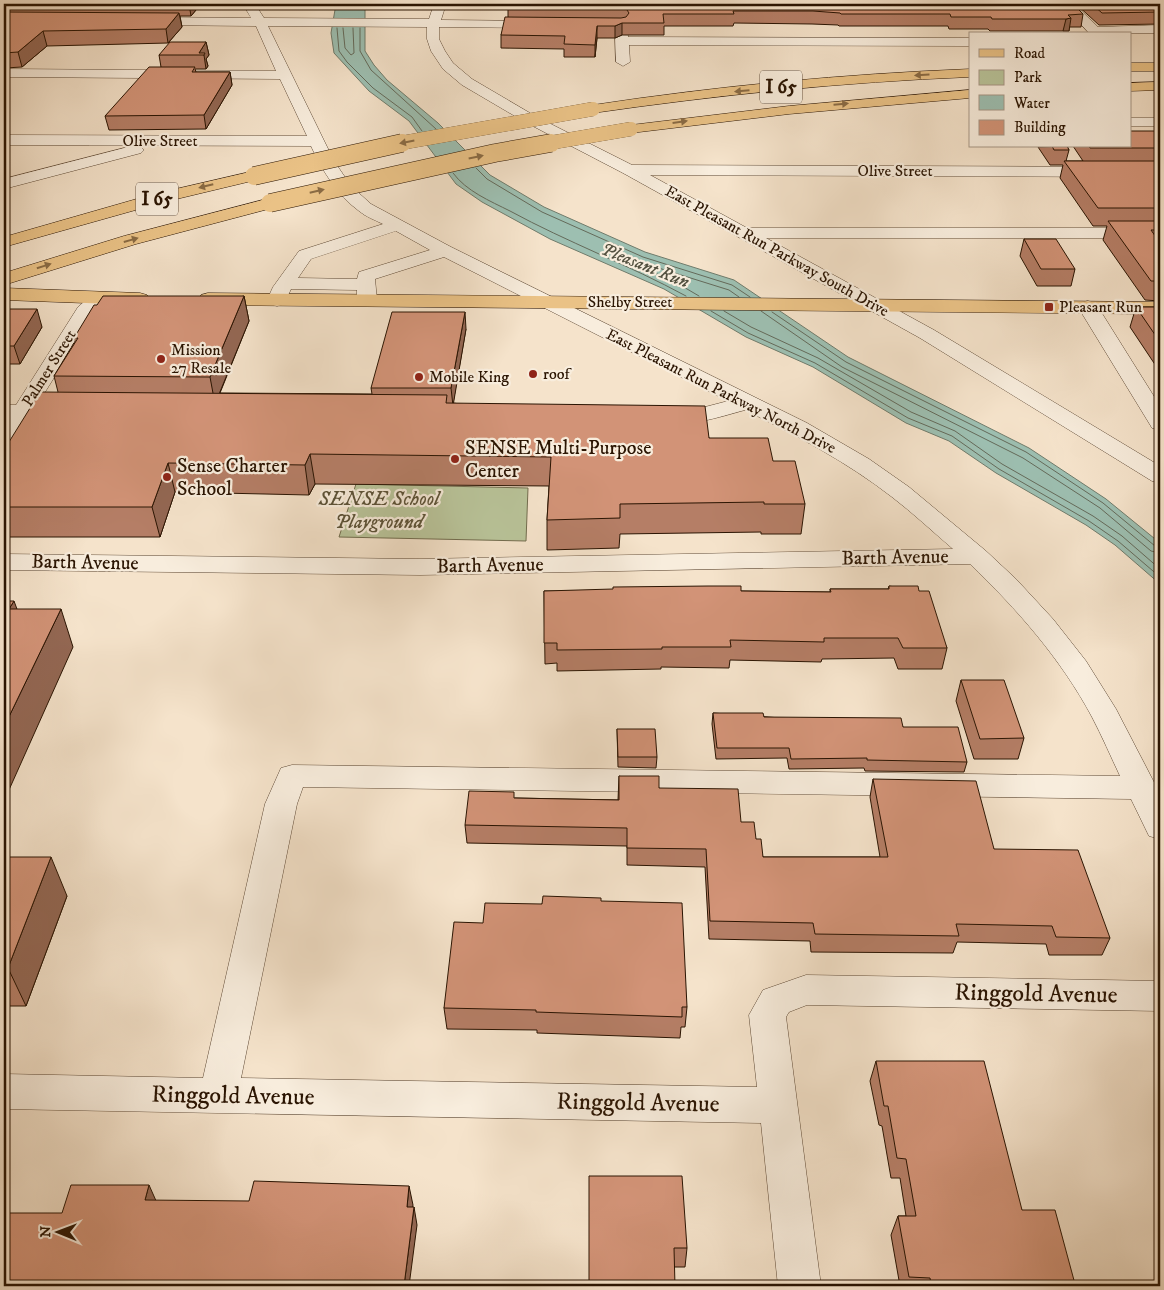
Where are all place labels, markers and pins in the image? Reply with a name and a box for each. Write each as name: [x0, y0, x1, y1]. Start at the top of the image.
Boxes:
place label: Pleasant Run: [1059, 297, 1143, 317]
marker: Pleasant Run: [1043, 301, 1055, 313]
place label: Mission 27 Resale: [171, 340, 231, 378]
marker: Mission 27 Resale: [155, 353, 167, 365]
place label: roof: [543, 364, 572, 384]
place label: Mobile King: [429, 367, 509, 387]
marker: roof: [527, 368, 539, 380]
marker: Mobile King: [413, 371, 425, 383]
place label: SENSE Multi-Purpose Center: [465, 436, 652, 484]
marker: SENSE Multi-Purpose Center: [449, 453, 461, 465]
place label: Sense Charter School: [177, 454, 288, 502]
marker: Sense Charter School: [161, 471, 173, 483]

